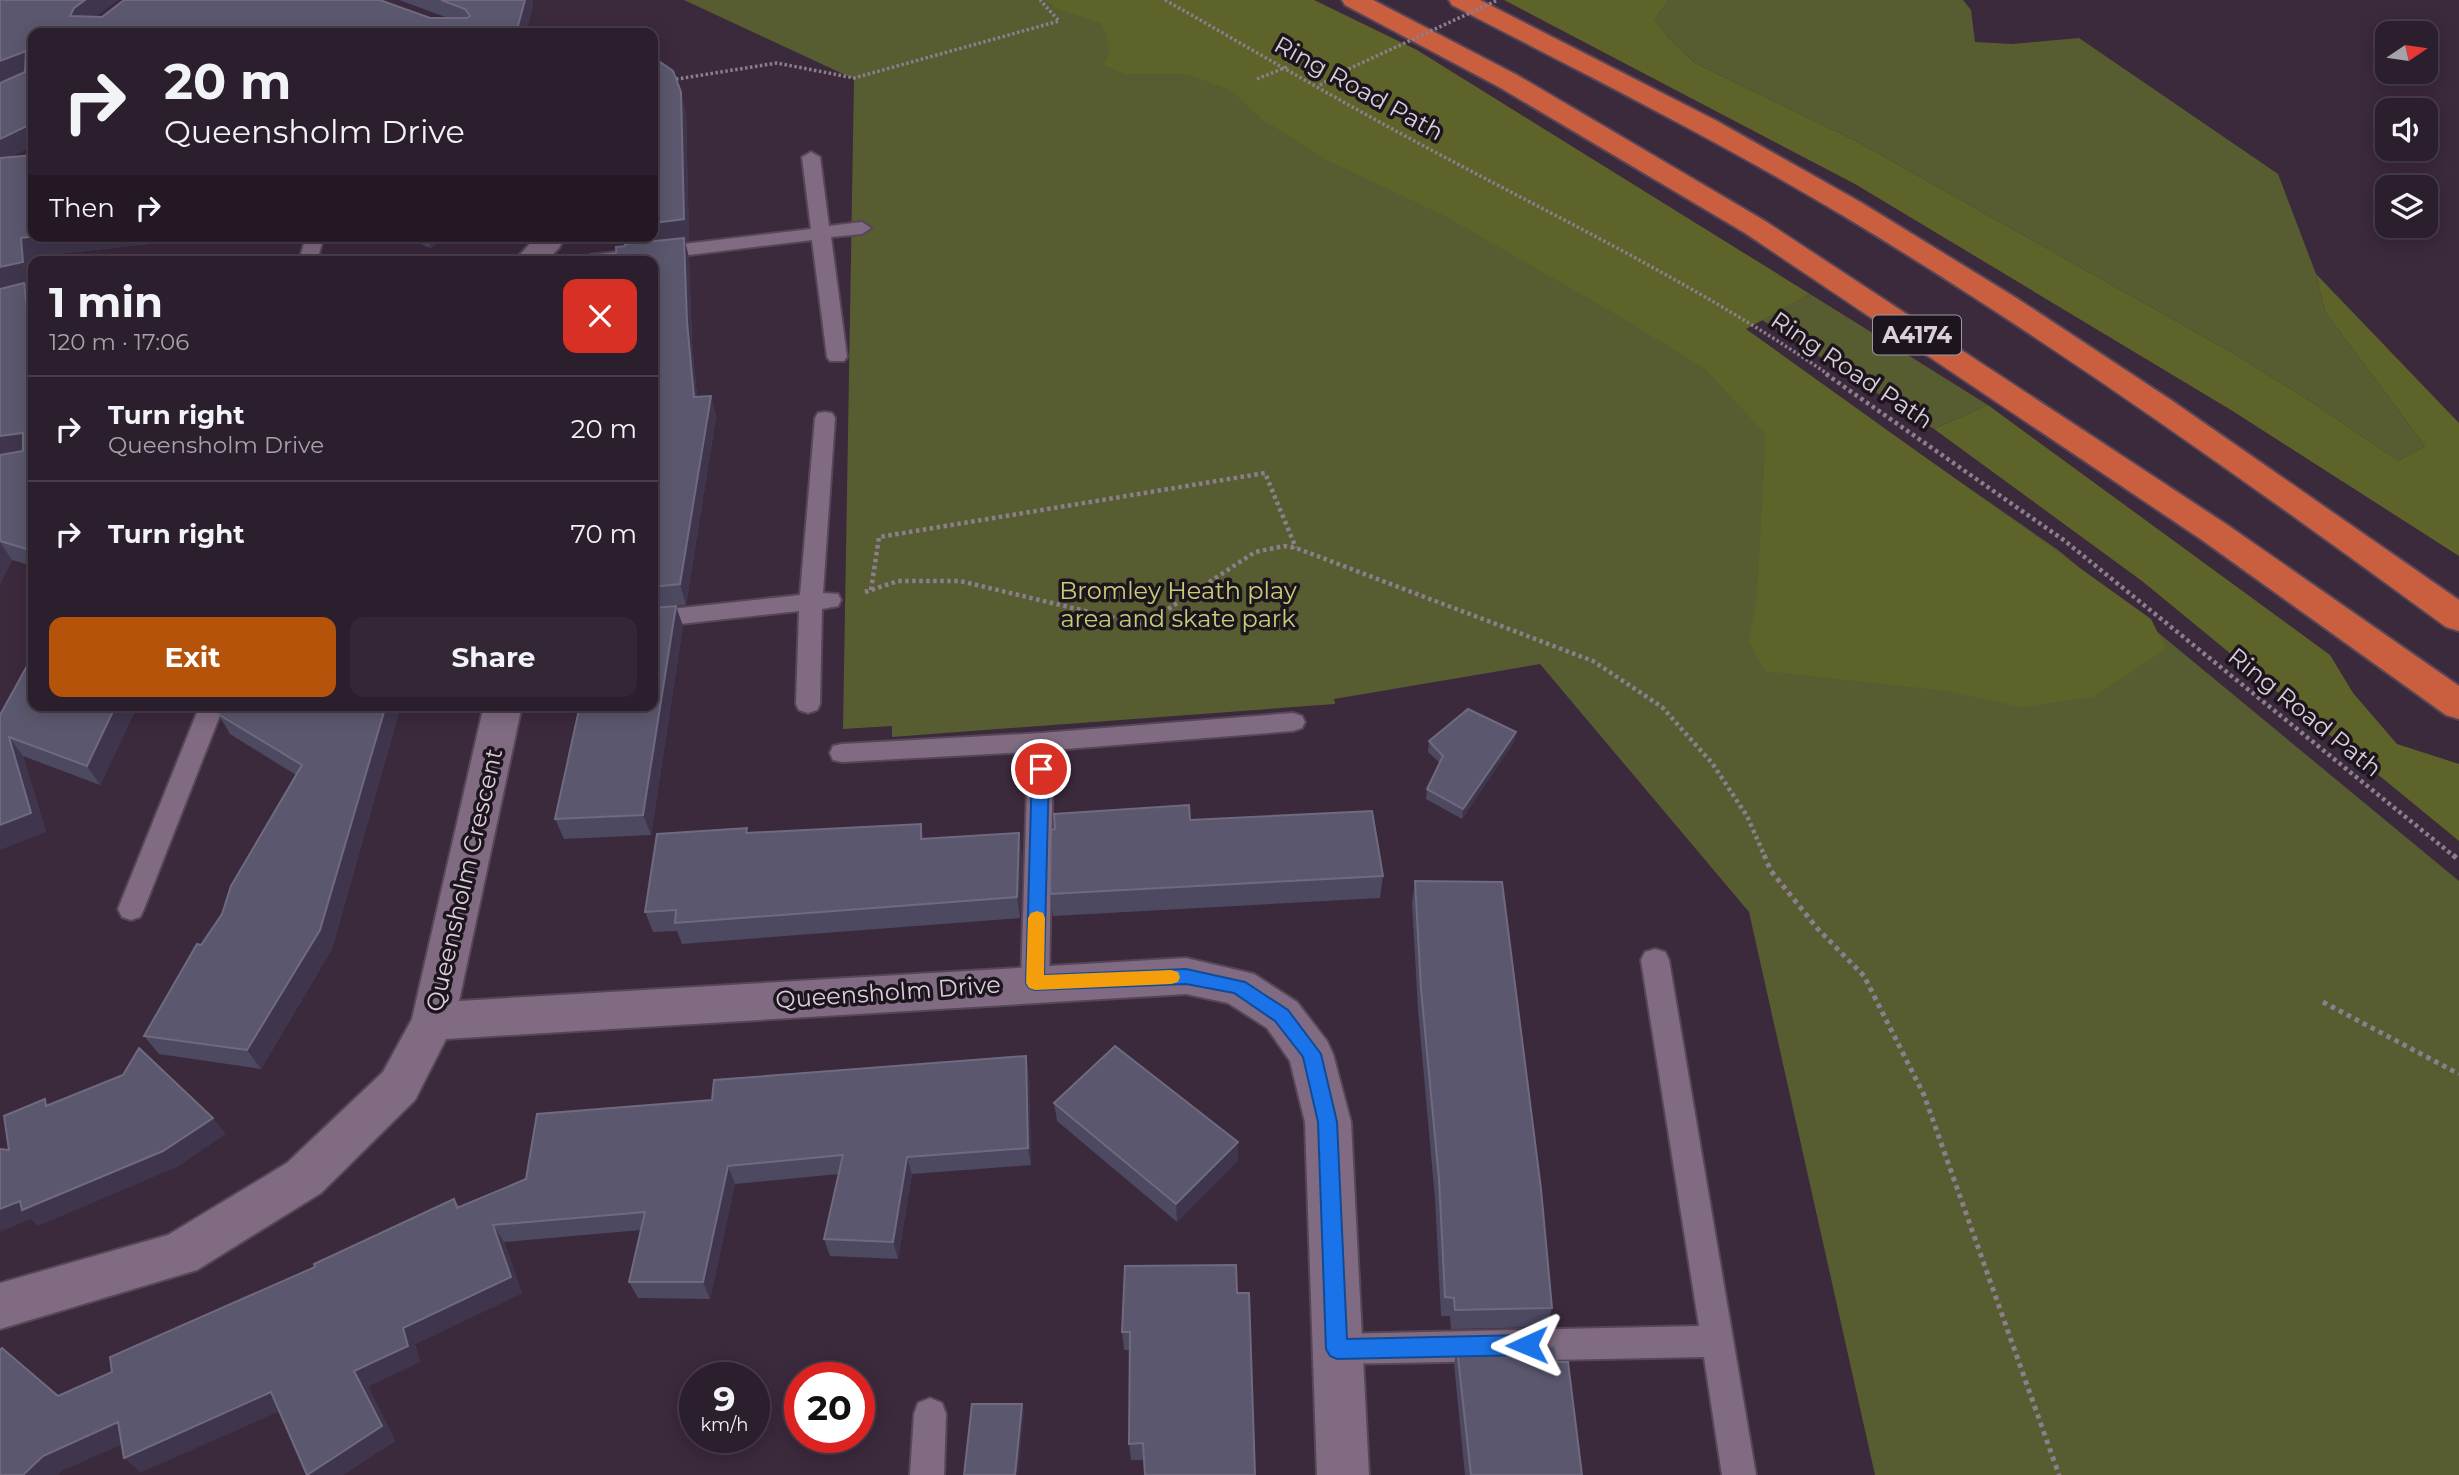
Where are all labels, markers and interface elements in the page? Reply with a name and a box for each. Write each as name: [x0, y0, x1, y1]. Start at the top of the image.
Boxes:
north arrow: [2375, 21, 2438, 84]
map controls: [2375, 21, 2438, 238]
street label: Ring Road Path: [1269, 30, 1449, 146]
text: 20 m: [164, 52, 291, 111]
icon: right: [49, 56, 140, 147]
button: sound: [2375, 98, 2438, 161]
text: Queensholm Drive: [164, 112, 465, 151]
button: layers: [2375, 175, 2438, 238]
icon: right: [129, 189, 167, 227]
text: Then: [49, 192, 115, 224]
text: 1 min: [49, 276, 163, 328]
button: close: [563, 279, 637, 353]
street label: Ring Road Path: [1766, 305, 1938, 435]
road number: A4174: [1873, 316, 1961, 354]
text: 120 m · 17:06: [49, 328, 189, 356]
text: Turn right: [108, 399, 244, 431]
icon: right: [49, 410, 87, 448]
text: 20 m: [571, 413, 637, 445]
text: Queensholm Drive: [108, 431, 324, 459]
icon: right: [49, 515, 87, 553]
text: Turn right: [108, 518, 244, 550]
text: 70 m: [571, 518, 637, 550]
park label: Bromley Heath play area and skate park: [1059, 576, 1297, 633]
button: Exit: [49, 617, 336, 697]
button: Share: [350, 617, 637, 697]
street label: Ring Road Path: [2223, 641, 2387, 783]
pin: [1011, 739, 1071, 799]
street label: Queensholm Crescent: [420, 745, 508, 1014]
icon: arrive: [1022, 750, 1060, 788]
street label: Queensholm Drive: [774, 970, 1002, 1014]
position arrow: [1490, 1308, 1564, 1382]
speed limit sign: 20: [784, 1362, 875, 1453]
text: 9: [713, 1377, 736, 1420]
text: km/h: [700, 1414, 749, 1436]

